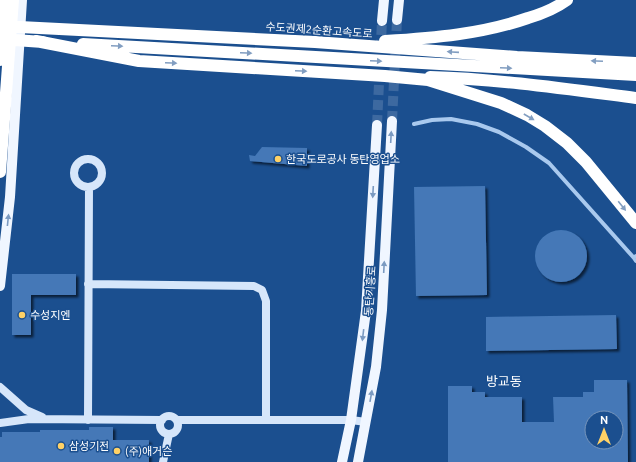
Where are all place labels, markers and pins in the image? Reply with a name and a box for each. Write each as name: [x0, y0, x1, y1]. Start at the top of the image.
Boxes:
place label: 한국도로공사 동탄영업소: [286, 153, 400, 165]
marker: 한국도로공사 동탄영업소: [273, 154, 283, 164]
place label: 수성지엔: [30, 309, 70, 321]
marker: 수성지엔: [17, 310, 27, 320]
place label: 삼성기전: [69, 440, 109, 452]
marker: 삼성기전: [56, 441, 66, 451]
place label: (주)애거슨: [125, 445, 172, 458]
marker: (주)애거슨: [112, 446, 122, 456]

